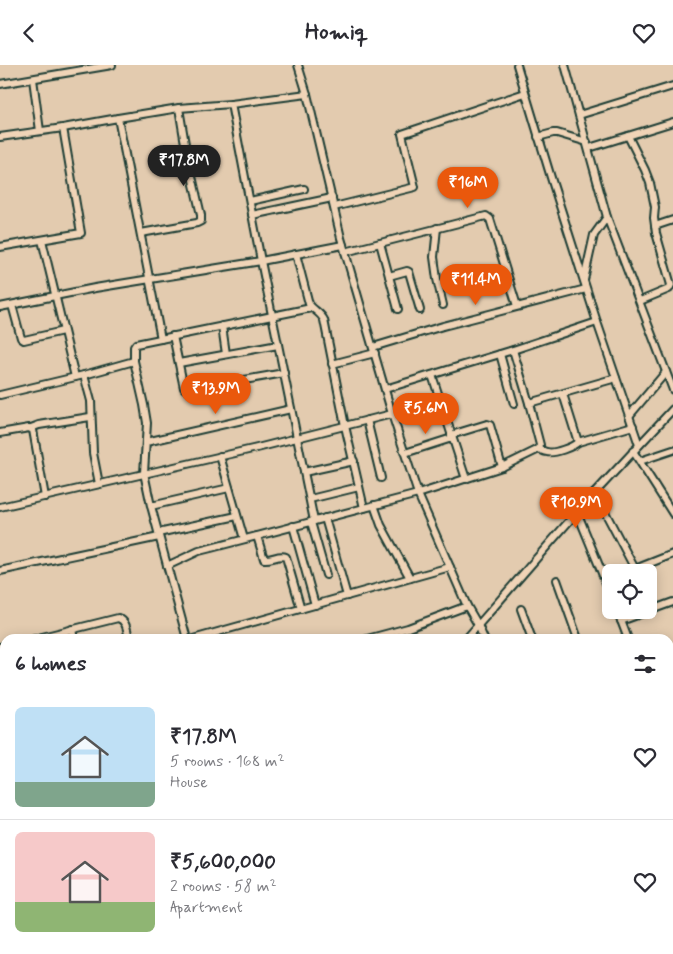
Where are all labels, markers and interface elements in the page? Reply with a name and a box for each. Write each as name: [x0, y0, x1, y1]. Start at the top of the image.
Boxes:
icon: back: [15, 19, 43, 47]
text: Homiq: [305, 19, 368, 47]
icon: heart: [630, 19, 658, 47]
pin: ₹17.8M: [143, 145, 225, 187]
text: ₹17.8M: [159, 150, 209, 171]
pin: ₹16M: [438, 167, 498, 209]
text: ₹16M: [448, 172, 488, 193]
pin: ₹11.4M: [435, 263, 517, 306]
text: ₹11.4M: [451, 269, 501, 290]
pin: ₹13.9M: [175, 373, 257, 415]
text: ₹13.9M: [192, 378, 240, 399]
pin: ₹5.6M: [391, 393, 461, 435]
text: ₹5.6M: [404, 398, 448, 419]
pin: ₹10.9M: [535, 487, 617, 529]
text: ₹10.9M: [551, 492, 601, 513]
map controls: [602, 564, 657, 619]
button: locate: [602, 564, 657, 619]
text: 6 homes: [15, 650, 86, 678]
icon: filters: [631, 650, 659, 678]
text: ₹17.8M: [170, 723, 237, 751]
icon: home: [55, 727, 115, 787]
icon: heart: [631, 743, 659, 771]
text: 5 rooms · 168 m²: [170, 751, 285, 772]
text: House: [170, 772, 208, 793]
text: ₹5,600,000: [170, 848, 276, 876]
icon: home: [55, 852, 115, 912]
icon: heart: [631, 868, 659, 896]
text: 2 rooms · 58 m²: [170, 876, 276, 897]
text: Apartment: [170, 897, 243, 918]

